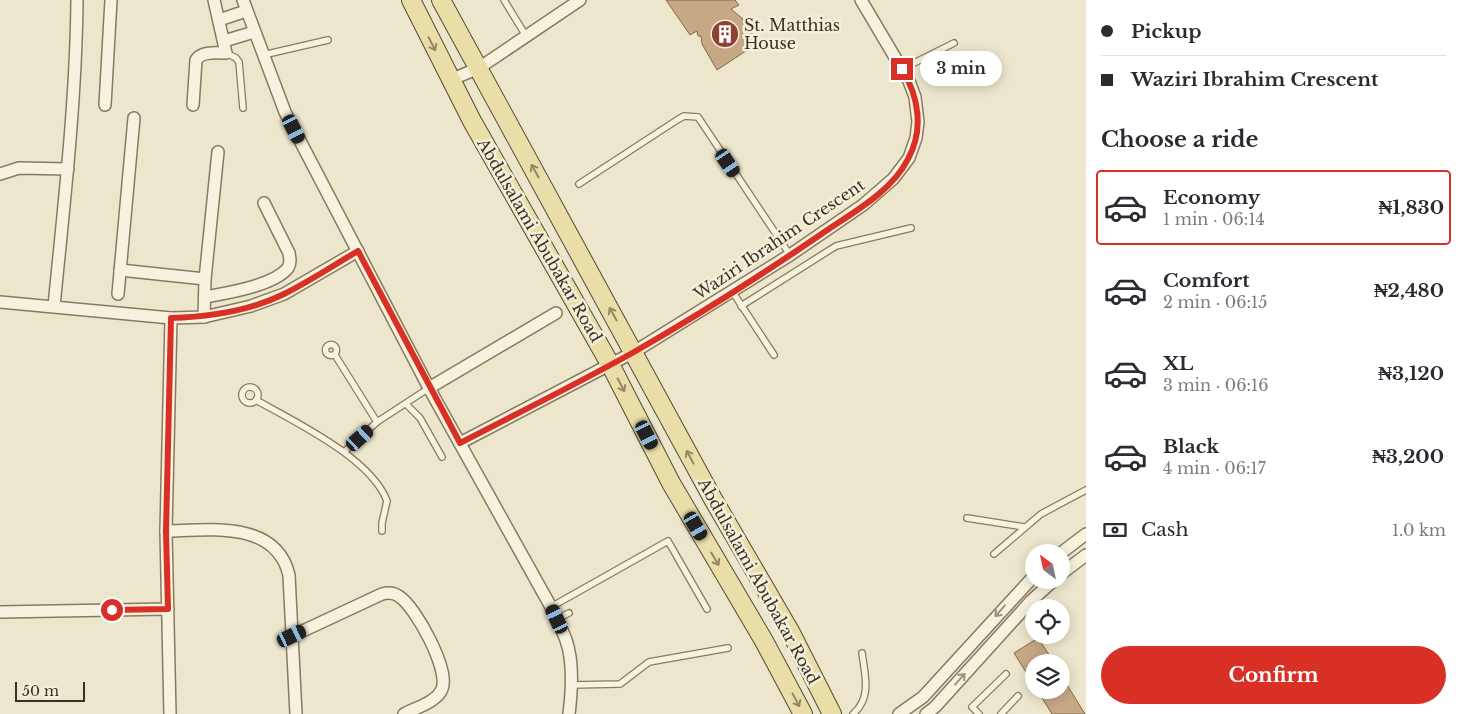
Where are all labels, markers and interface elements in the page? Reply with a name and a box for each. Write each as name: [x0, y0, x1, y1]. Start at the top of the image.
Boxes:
place label: St. Matthias House: [744, 15, 840, 53]
building icon: St. Matthias House: [710, 19, 740, 49]
text: Pickup: [1131, 20, 1202, 43]
one-way arrow: [428, 36, 437, 51]
callout: 3 min: [920, 52, 1002, 86]
route end: [891, 58, 913, 80]
text: 3 min: [936, 58, 986, 78]
text: Waziri Ibrahim Crescent: [1131, 68, 1378, 91]
car: [280, 112, 307, 146]
text: Choose a ride: [1101, 126, 1258, 153]
street label: Abdulsalami Abubakar Road: [473, 134, 607, 346]
car: [713, 146, 742, 180]
one-way arrow: [530, 164, 540, 179]
street label: Waziri Ibrahim Crescent: [689, 174, 868, 304]
icon: car: [1103, 185, 1148, 230]
text: Economy: [1163, 186, 1260, 209]
text: ₦1,830: [1379, 196, 1444, 219]
text: 1 min · 06:14: [1163, 209, 1265, 229]
icon: car: [1103, 268, 1148, 313]
text: Comfort: [1163, 269, 1250, 292]
text: ₦2,480: [1374, 279, 1444, 302]
text: 2 min · 06:15: [1163, 292, 1267, 312]
one-way arrow: [608, 307, 617, 322]
icon: car: [1103, 351, 1148, 396]
text: XL: [1163, 352, 1193, 375]
text: ₦3,120: [1378, 362, 1444, 385]
text: 3 min · 06:16: [1163, 375, 1269, 395]
one-way arrow: [617, 377, 626, 392]
car: [633, 418, 660, 452]
car: [343, 422, 376, 454]
icon: car: [1103, 434, 1148, 479]
text: Black: [1163, 435, 1219, 458]
text: ₦3,200: [1372, 445, 1444, 468]
one-way arrow: [685, 450, 694, 465]
text: 4 min · 06:17: [1163, 458, 1266, 478]
street label: Abdulsalami Abubakar Road: [693, 474, 824, 688]
car: [682, 509, 709, 543]
icon: cash: [1101, 516, 1129, 544]
text: Cash: [1141, 518, 1188, 541]
text: 1.0 km: [1392, 520, 1446, 540]
north arrow: [1025, 544, 1070, 589]
map controls: [1025, 544, 1070, 699]
one-way arrow: [711, 551, 721, 565]
route start: [101, 599, 123, 621]
button: locate: [1025, 599, 1070, 644]
car: [543, 602, 570, 636]
one-way arrow: [994, 604, 1006, 617]
car: [275, 623, 308, 649]
button: Confirm: [1101, 646, 1446, 704]
button: layers: [1025, 654, 1070, 699]
one-way arrow: [954, 673, 966, 686]
scale bar: [15, 679, 85, 702]
text: 50 m: [22, 682, 59, 700]
one-way arrow: [791, 692, 801, 707]

